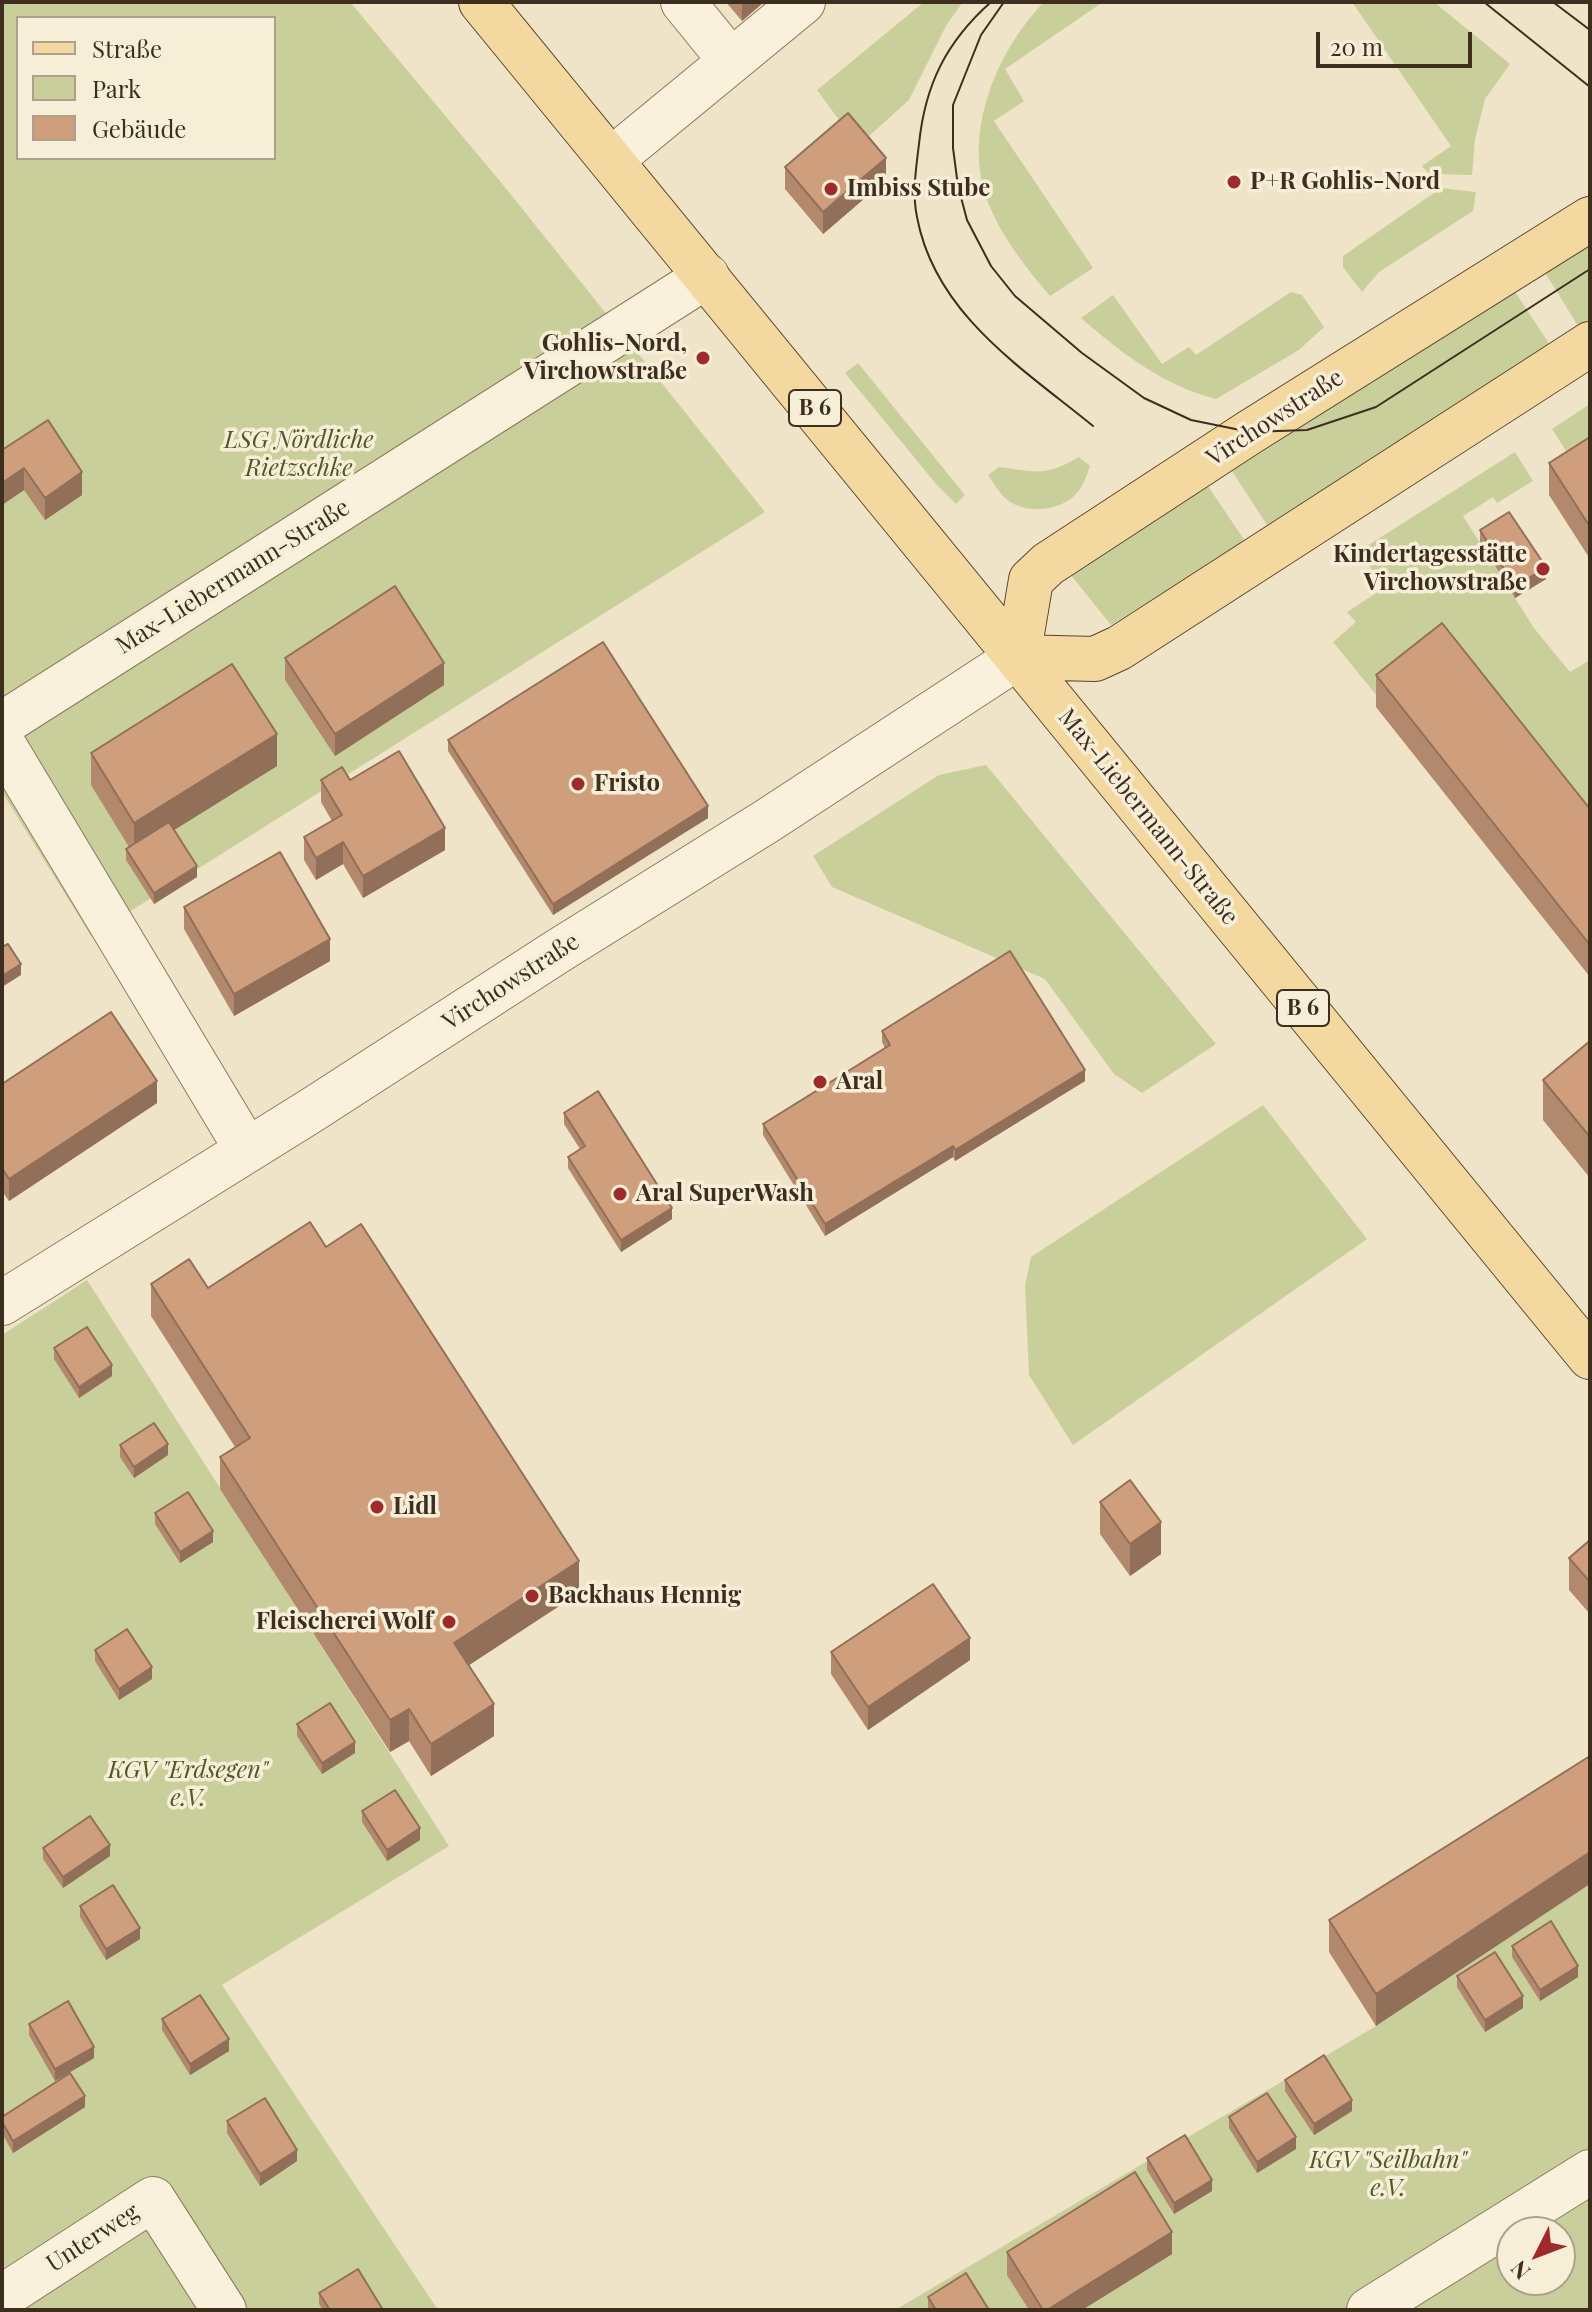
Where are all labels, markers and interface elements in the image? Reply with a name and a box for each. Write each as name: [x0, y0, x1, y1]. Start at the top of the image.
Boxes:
legend: [16, 16, 276, 160]
scale bar: [1320, 16, 1476, 66]
text: 20 m: [1330, 30, 1383, 62]
text: Straße: [92, 32, 162, 64]
text: Park: [92, 72, 141, 104]
text: Gebäude: [92, 112, 187, 144]
place label: P+R Gohlis-Nord: [1250, 168, 1440, 196]
marker: P+R Gohlis-Nord: [1225, 173, 1243, 191]
place label: Imbiss Stube: [847, 175, 990, 203]
marker: Imbiss Stube: [822, 180, 840, 198]
place label: Gohlis-Nord, Virchowstraße: [524, 330, 687, 386]
marker: Gohlis-Nord, Virchowstraße: [694, 349, 712, 367]
street label: Virchowstraße: [1201, 363, 1349, 473]
road number: B 6: [789, 390, 841, 426]
park label: LSG Nördliche Rietzschke: [224, 427, 374, 483]
street label: Max-Liebermann-Straße: [111, 493, 355, 661]
place label: Kindertagesstätte Virchowstraße: [1333, 541, 1527, 597]
marker: Kindertagesstätte Virchowstraße: [1534, 560, 1552, 578]
street label: Max-Liebermann-Straße: [1052, 703, 1244, 931]
place label: Fristo: [594, 770, 660, 798]
marker: Fristo: [569, 775, 587, 793]
street label: Virchowstraße: [437, 927, 585, 1037]
road number: B 6: [1277, 990, 1329, 1026]
place label: Aral: [836, 1068, 883, 1096]
marker: Aral: [811, 1073, 829, 1091]
place label: Aral SuperWash: [636, 1180, 814, 1208]
marker: Aral SuperWash: [611, 1185, 629, 1203]
place label: Lidl: [393, 1493, 437, 1521]
marker: Lidl: [368, 1498, 386, 1516]
place label: Backhaus Hennig: [548, 1582, 741, 1610]
marker: Backhaus Hennig: [523, 1587, 541, 1605]
place label: Fleischerei Wolf: [256, 1608, 433, 1636]
marker: Fleischerei Wolf: [440, 1613, 458, 1631]
park label: KGV "Erdsegen" e.V.: [108, 1757, 268, 1813]
park label: KGV "Seilbahn" e.V.: [1309, 2147, 1467, 2203]
street label: Unterweg: [41, 2197, 145, 2279]
north arrow: [1496, 2216, 1576, 2296]
text: N: [1503, 2255, 1536, 2287]

